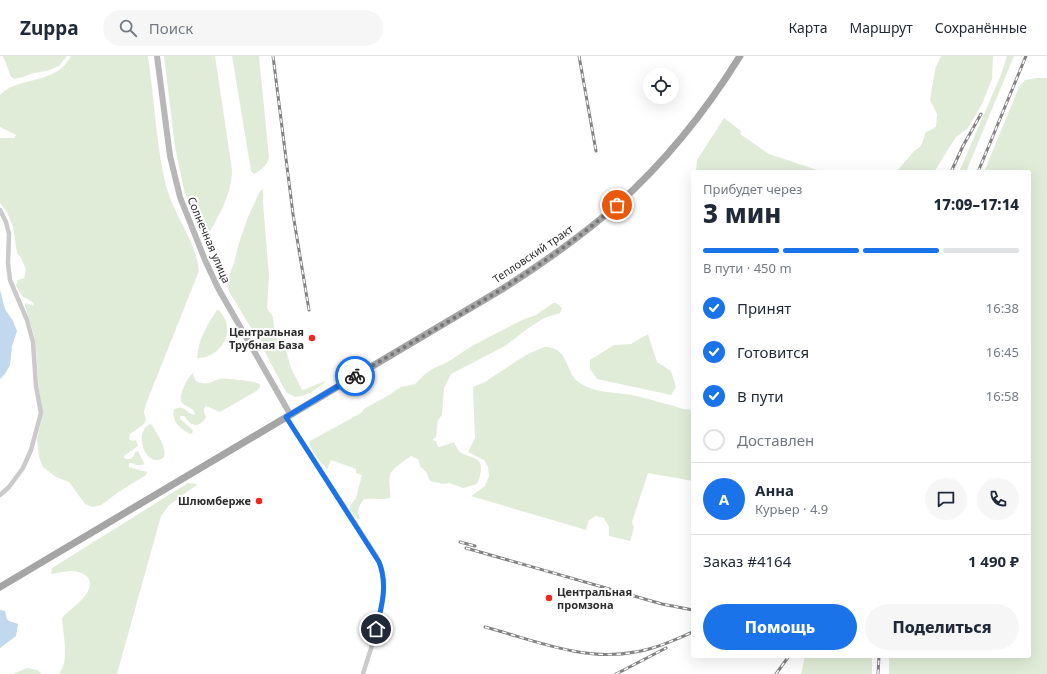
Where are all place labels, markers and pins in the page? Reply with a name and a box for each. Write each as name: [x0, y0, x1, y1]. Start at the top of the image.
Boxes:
pin: [600, 188, 634, 222]
place label: Центральная Трубная База: [229, 324, 304, 352]
marker: Центральная Трубная База: [307, 333, 317, 343]
place label: Шлюмберже: [178, 493, 251, 508]
marker: Шлюмберже: [254, 496, 264, 506]
place label: Центральная промзона: [557, 584, 632, 612]
marker: Центральная промзона: [544, 593, 554, 603]
pin: [359, 612, 393, 646]

